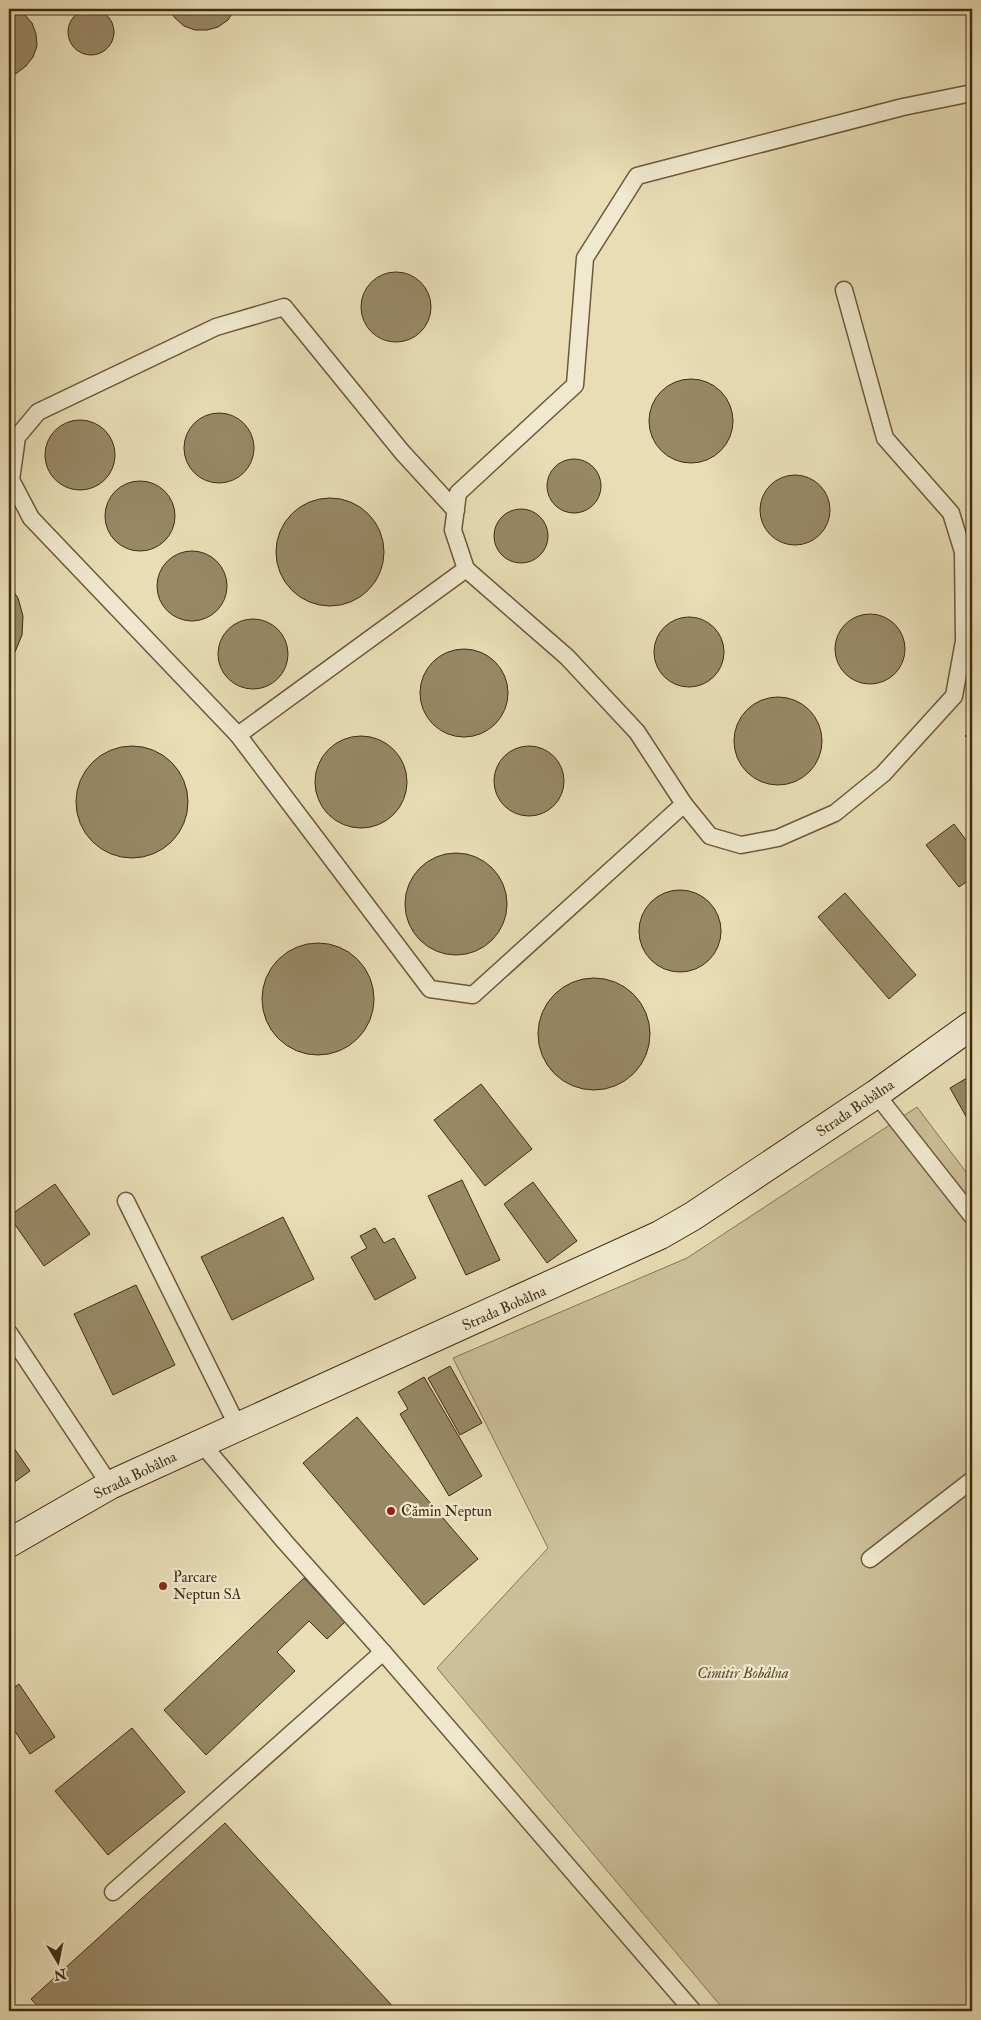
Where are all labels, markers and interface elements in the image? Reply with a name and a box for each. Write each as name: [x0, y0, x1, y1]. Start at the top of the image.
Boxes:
street label: Strada Bobâlna: [813, 1075, 899, 1141]
street label: Strada Bobâlna: [459, 1281, 550, 1335]
street label: Strada Bobâlna: [91, 1447, 181, 1504]
place label: Cămin Neptun: [401, 1502, 492, 1522]
marker: Cămin Neptun: [385, 1505, 397, 1517]
place label: Parcare Neptun SA: [173, 1568, 242, 1605]
marker: Parcare Neptun SA: [157, 1580, 169, 1592]
park label: Cimitir Bobâlna: [697, 1664, 789, 1683]
north arrow: [32, 1938, 82, 1988]
text: N: [52, 1965, 69, 1984]

